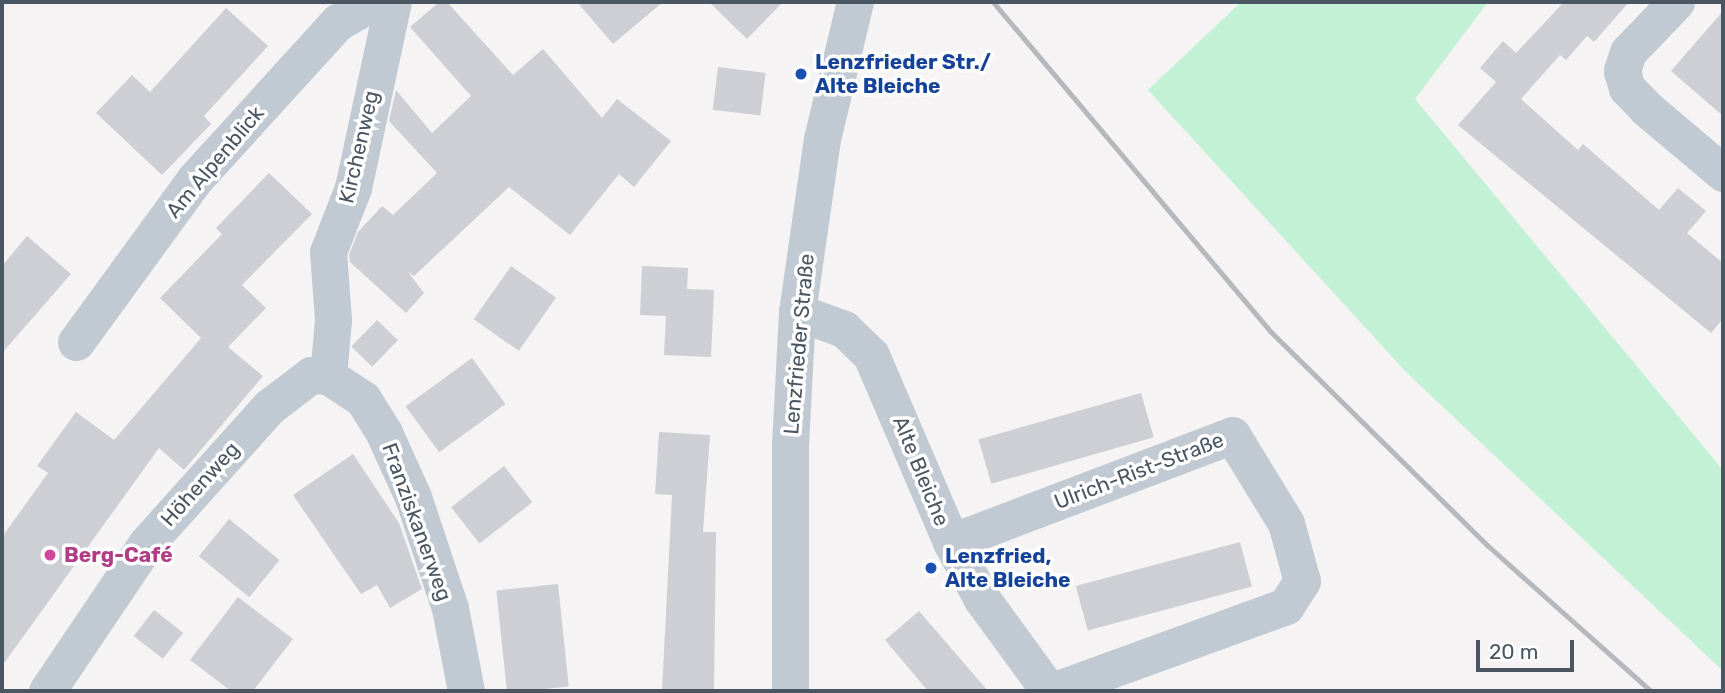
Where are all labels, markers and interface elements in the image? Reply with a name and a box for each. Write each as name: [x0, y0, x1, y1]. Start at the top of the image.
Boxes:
place label: Lenzfrieder Str./ Alte Bleiche: [815, 49, 991, 99]
marker: Lenzfrieder Str./ Alte Bleiche: [793, 66, 809, 82]
street label: Kirchenweg: [334, 88, 384, 206]
street label: Am Alpenblick: [161, 101, 269, 223]
street label: Lenzfrieder Straße: [779, 252, 819, 436]
street label: Alte Bleiche: [888, 412, 954, 530]
street label: Ulrich-Rist-Straße: [1051, 427, 1227, 515]
street label: Höhenweg: [155, 437, 245, 531]
street label: Franziskanerweg: [377, 440, 457, 604]
place label: Berg-Café: [64, 542, 173, 568]
place label: Lenzfried, Alte Bleiche: [945, 543, 1071, 593]
marker: Berg-Café: [42, 547, 58, 563]
marker: Lenzfried, Alte Bleiche: [923, 560, 939, 576]
scale bar: [1480, 626, 1578, 670]
text: 20 m: [1489, 639, 1538, 664]

